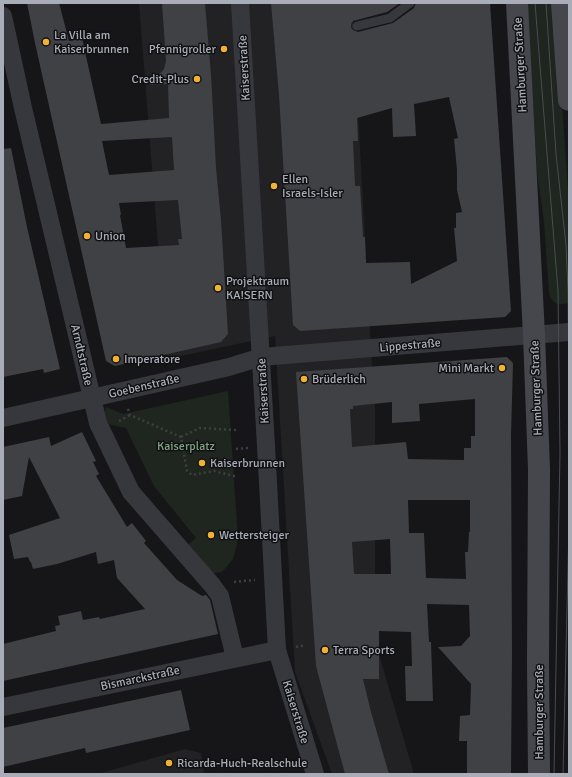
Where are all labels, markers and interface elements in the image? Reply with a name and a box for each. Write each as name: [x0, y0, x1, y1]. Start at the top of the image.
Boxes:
street label: Hamburger Straße: [511, 17, 530, 113]
place label: La Villa am Kaiserbrunnen: [54, 28, 129, 57]
street label: Kaiserstraße: [235, 35, 254, 101]
marker: La Villa am Kaiserbrunnen: [41, 37, 51, 47]
place label: Pfennigroller: [149, 42, 217, 57]
marker: Pfennigroller: [219, 44, 229, 54]
place label: Credit-Plus: [132, 72, 189, 87]
marker: Credit-Plus: [192, 74, 202, 84]
place label: Ellen Israels-Isler: [282, 172, 343, 201]
marker: Ellen Israels-Isler: [269, 181, 279, 191]
place label: Union: [95, 229, 126, 244]
marker: Union: [82, 231, 92, 241]
place label: Projektraum KA!SERN: [226, 274, 289, 303]
marker: Projektraum KA!SERN: [213, 283, 223, 293]
street label: Arndtstraße: [67, 323, 96, 387]
street label: Lippestraße: [379, 335, 441, 356]
street label: Hamburger Straße: [527, 340, 546, 436]
place label: Imperatore: [124, 352, 180, 367]
marker: Imperatore: [111, 354, 121, 364]
street label: Kaiserstraße: [254, 358, 273, 424]
place label: Mini Markt: [438, 361, 494, 376]
marker: Mini Markt: [497, 363, 507, 373]
street label: Goebenstraße: [107, 371, 181, 402]
place label: Brüderlich: [312, 372, 366, 387]
marker: Brüderlich: [299, 374, 309, 384]
park label: Kaiserplatz: [157, 439, 215, 454]
place label: Kaiserbrunnen: [210, 456, 285, 471]
marker: Kaiserbrunnen: [197, 458, 207, 468]
place label: Wettersteiger: [219, 528, 289, 543]
marker: Wettersteiger: [206, 530, 216, 540]
place label: Terra Sports: [333, 643, 395, 658]
marker: Terra Sports: [320, 645, 330, 655]
street label: Bismarckstraße: [99, 663, 181, 694]
street label: Hamburger Straße: [532, 664, 547, 760]
street label: Kaiserstraße: [279, 679, 312, 746]
place label: Ricarda-Huch-Realschule: [177, 756, 307, 771]
marker: Ricarda-Huch-Realschule: [164, 758, 174, 768]

